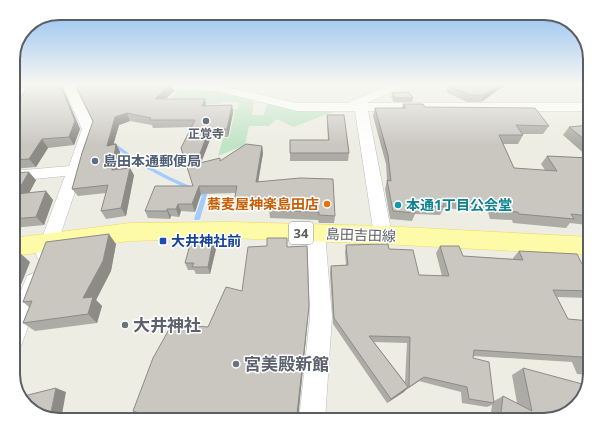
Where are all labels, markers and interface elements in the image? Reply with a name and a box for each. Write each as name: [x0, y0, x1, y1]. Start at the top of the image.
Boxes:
marker: 正覚寺: [201, 116, 211, 126]
place label: 正覚寺: [188, 125, 224, 142]
place label: 島田本通郵便局: [103, 151, 201, 170]
marker: 島田本通郵便局: [90, 156, 100, 166]
place label: 蕎麦屋神楽島田店: [207, 194, 319, 213]
place label: 本通1丁目公会堂: [406, 195, 512, 214]
marker: 蕎麦屋神楽島田店: [322, 199, 332, 209]
marker: 本通1丁目公会堂: [393, 200, 403, 210]
road number: 34: [289, 222, 313, 244]
street label: 島田吉田線: [326, 224, 396, 245]
place label: 大井神社前: [171, 231, 241, 250]
marker: 大井神社前: [158, 236, 168, 246]
place label: 大井神社: [133, 313, 201, 336]
marker: 大井神社: [120, 320, 130, 330]
place label: 宮美殿新館: [244, 352, 329, 375]
marker: 宮美殿新館: [231, 359, 241, 369]

